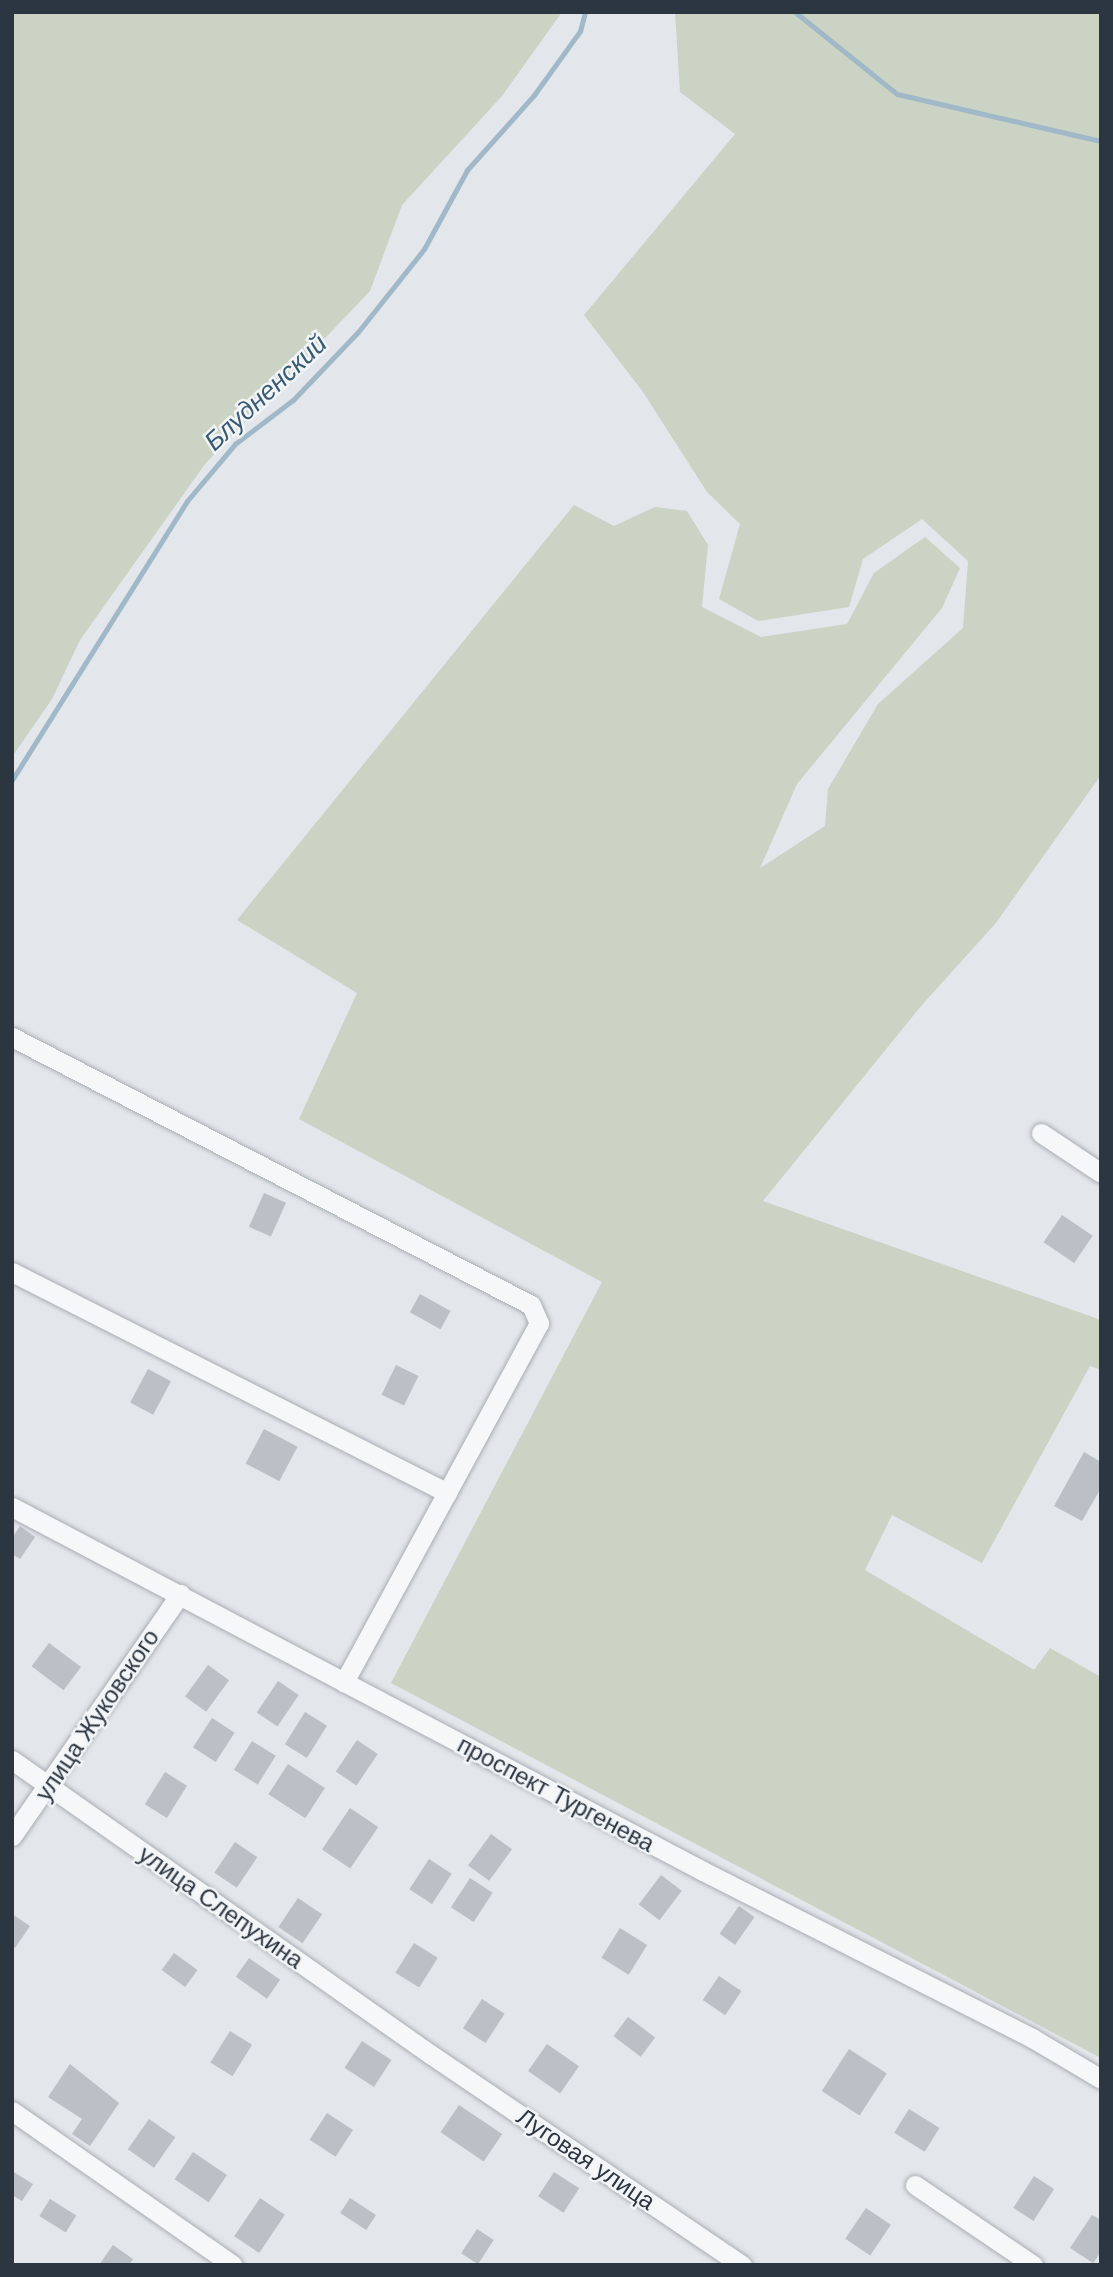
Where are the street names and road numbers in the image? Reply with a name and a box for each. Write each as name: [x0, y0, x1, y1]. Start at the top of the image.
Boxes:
street label: улица Жуковского: [29, 1624, 165, 1806]
street label: проспект Тургенева: [453, 1730, 659, 1858]
street label: улица Слепухина: [133, 1839, 309, 1975]
street label: Луговая улица: [511, 2102, 661, 2216]

